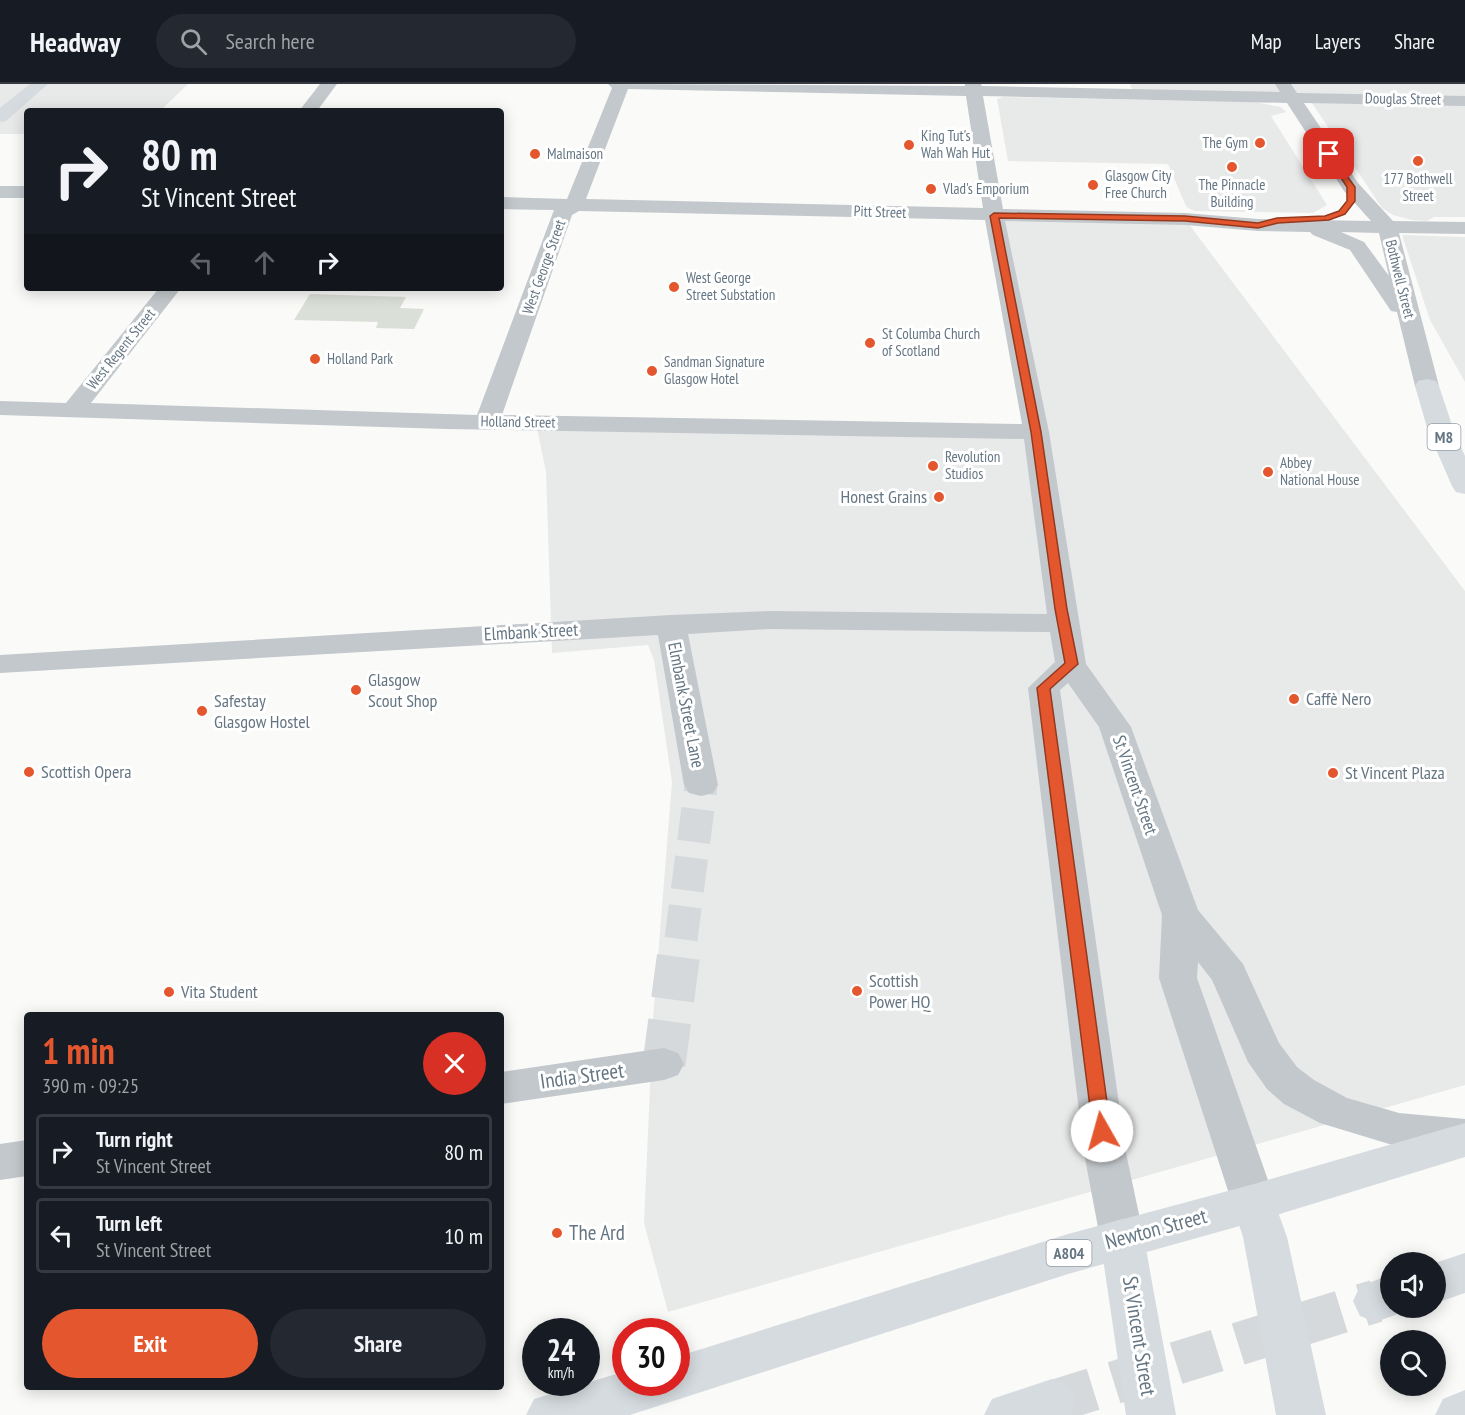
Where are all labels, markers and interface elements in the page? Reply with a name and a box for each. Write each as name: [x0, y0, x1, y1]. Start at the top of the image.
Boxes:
search box: [156, 14, 576, 68]
text: Headway: [30, 23, 120, 60]
icon: search: [177, 25, 210, 58]
text: Search here: [225, 27, 315, 55]
text: Map: [1251, 28, 1282, 55]
text: Layers: [1315, 28, 1361, 55]
text: Share: [1394, 28, 1435, 55]
street label: Douglas Street: [1365, 88, 1441, 109]
place label: King Tut's Wah Wah Hut: [921, 126, 990, 162]
text: 80 m: [141, 127, 218, 182]
pin: [1303, 128, 1354, 179]
icon: right: [42, 132, 120, 210]
place label: The Gym: [1203, 133, 1248, 152]
marker: The Gym: [1253, 136, 1267, 150]
icon: arrive: [1312, 137, 1345, 170]
marker: King Tut's Wah Wah Hut: [902, 138, 916, 152]
place label: Malmaison: [547, 144, 603, 163]
marker: Malmaison: [528, 147, 542, 161]
marker: 177 Bothwell Street: [1411, 154, 1425, 168]
marker: The Pinnacle Building: [1225, 160, 1239, 174]
place label: Glasgow City Free Church: [1105, 166, 1172, 202]
place label: 177 Bothwell Street: [1384, 169, 1453, 205]
place label: The Pinnacle Building: [1199, 175, 1265, 211]
marker: Glasgow City Free Church: [1086, 178, 1100, 192]
place label: Vlad's Emporium: [942, 179, 1029, 198]
text: St Vincent Street: [141, 180, 296, 214]
marker: Vlad's Emporium: [924, 182, 938, 196]
street label: Pitt Street: [853, 201, 907, 222]
street label: West George Street: [518, 217, 569, 317]
street label: Bothwell Street: [1382, 238, 1419, 320]
icon: left: [185, 246, 218, 279]
icon: ahead: [248, 246, 281, 279]
icon: right: [311, 246, 344, 279]
place label: West George Street Substation: [686, 268, 775, 304]
marker: West George Street Substation: [667, 280, 681, 294]
street label: West Regent Street: [82, 304, 159, 393]
place label: St Columba Church of Scotland: [882, 324, 980, 360]
marker: St Columba Church of Scotland: [863, 336, 877, 350]
place label: Holland Park: [327, 349, 393, 368]
marker: Holland Park: [308, 352, 322, 366]
place label: Sandman Signature Glasgow Hotel: [664, 352, 765, 388]
marker: Sandman Signature Glasgow Hotel: [645, 364, 659, 378]
street label: Holland Street: [480, 411, 556, 432]
road number: M8: [1428, 424, 1460, 450]
place label: Revolution Studios: [945, 447, 1000, 483]
place label: Abbey National House: [1280, 453, 1360, 489]
marker: Revolution Studios: [926, 459, 940, 473]
marker: Abbey National House: [1261, 465, 1275, 479]
place label: Honest Grains: [841, 485, 927, 508]
marker: Honest Grains: [932, 490, 946, 504]
street label: Elmbank Street: [483, 618, 579, 645]
street label: Elmbank Street Lane: [663, 640, 710, 770]
place label: Glasgow Scout Shop: [368, 668, 438, 712]
marker: Glasgow Scout Shop: [349, 683, 363, 697]
place label: Caffè Nero: [1306, 687, 1372, 710]
place label: Safestay Glasgow Hostel: [214, 689, 311, 733]
marker: Caffè Nero: [1287, 692, 1301, 706]
marker: Safestay Glasgow Hostel: [195, 704, 209, 718]
street label: St Vincent Street: [1108, 732, 1163, 838]
place label: Scottish Opera: [41, 760, 132, 783]
place label: St Vincent Plaza: [1345, 761, 1445, 784]
marker: Scottish Opera: [22, 765, 36, 779]
marker: St Vincent Plaza: [1326, 766, 1340, 780]
place label: Scottish Power HQ: [869, 969, 931, 1013]
place label: Vita Student: [180, 980, 258, 1003]
marker: Scottish Power HQ: [850, 984, 864, 998]
marker: Vita Student: [162, 985, 176, 999]
text: 1 min: [42, 1027, 115, 1074]
button: close: [423, 1032, 486, 1095]
street label: India Street: [538, 1056, 626, 1095]
text: 390 m · 09:25: [42, 1073, 139, 1099]
position arrow: [1070, 1099, 1134, 1163]
text: Turn right: [96, 1125, 173, 1153]
icon: right: [45, 1135, 78, 1168]
text: 80 m: [444, 1138, 483, 1166]
text: St Vincent Street: [96, 1153, 211, 1179]
street label: Newton Street: [1102, 1202, 1210, 1255]
text: Turn left: [96, 1209, 162, 1237]
icon: left: [45, 1219, 78, 1252]
place label: The Ard: [569, 1219, 625, 1246]
text: 10 m: [444, 1222, 483, 1250]
marker: The Ard: [550, 1226, 564, 1240]
text: St Vincent Street: [96, 1237, 211, 1263]
road number: A804: [1046, 1240, 1092, 1266]
map controls: [1380, 1252, 1446, 1396]
button: sound: [1380, 1252, 1446, 1318]
street label: St Vincent Street: [1117, 1274, 1162, 1398]
button: Exit: [42, 1309, 258, 1378]
button: Share: [270, 1309, 486, 1378]
speed limit sign: 30: [612, 1318, 690, 1396]
text: 24: [547, 1330, 575, 1369]
button: search: [1380, 1330, 1446, 1396]
text: km/h: [548, 1363, 574, 1382]

